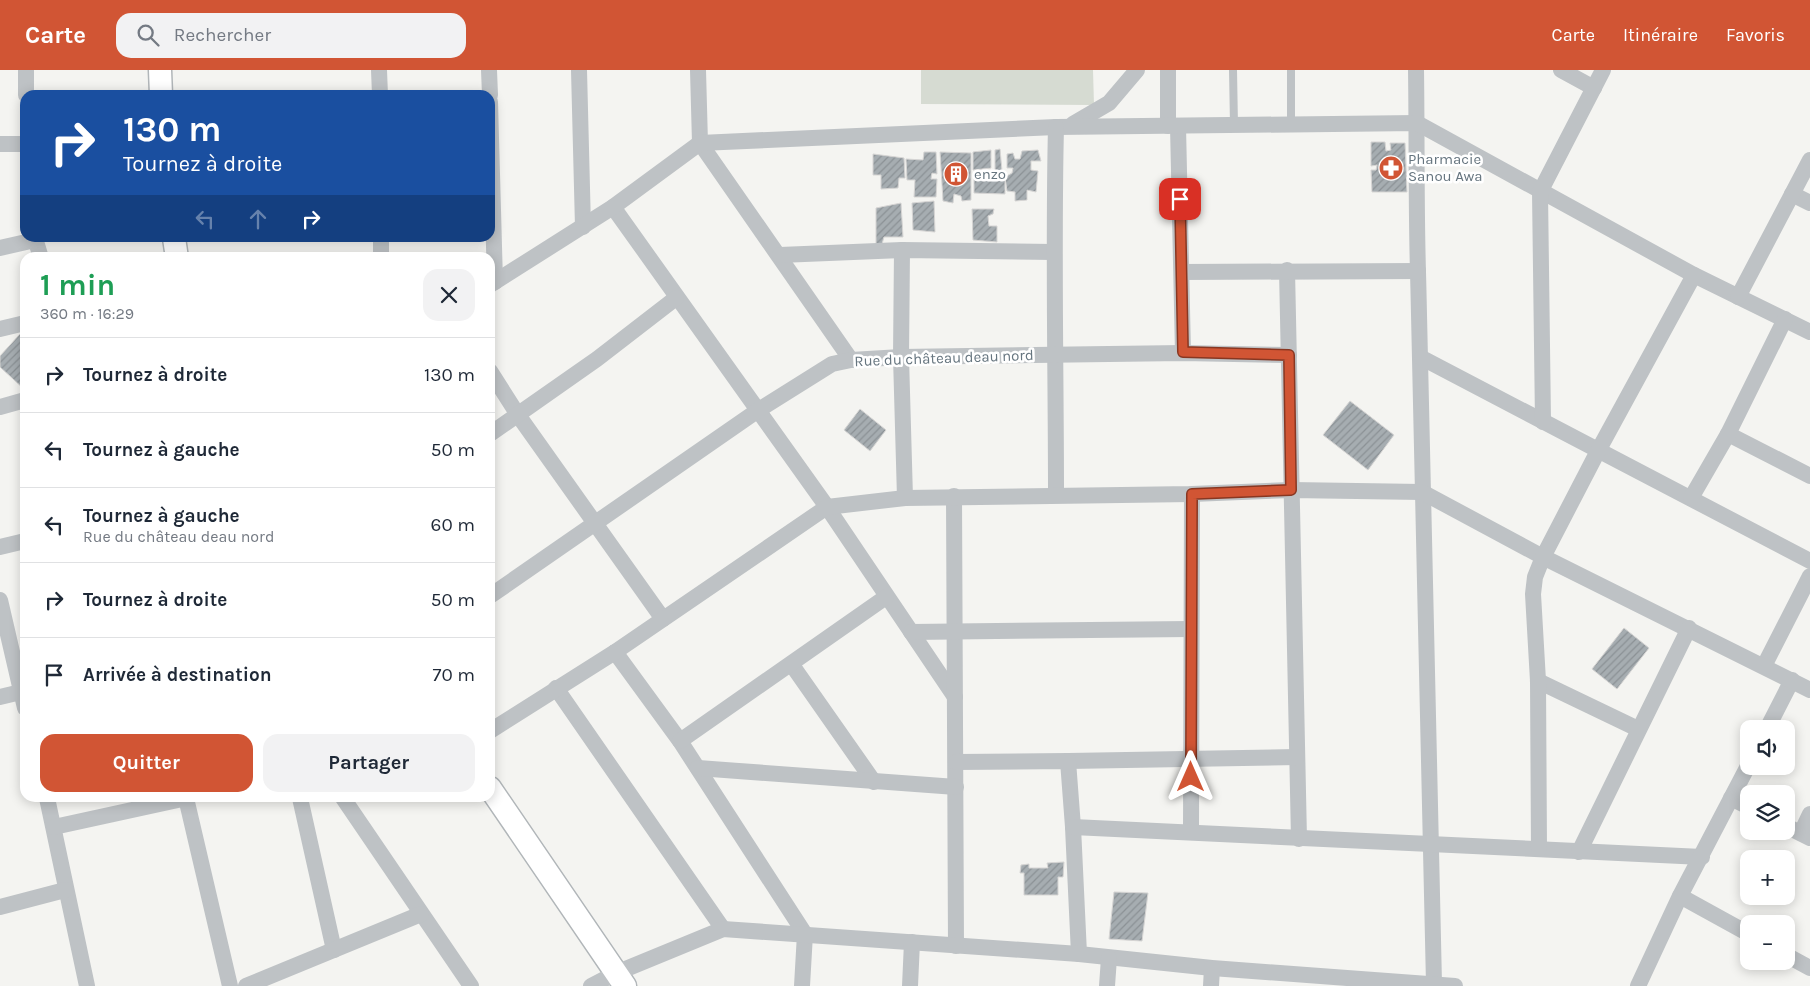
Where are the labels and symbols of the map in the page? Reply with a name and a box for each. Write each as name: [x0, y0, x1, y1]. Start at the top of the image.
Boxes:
place label: Pharmacie Sanou Awa: [1408, 150, 1483, 185]
pharmacy icon: Pharmacie Sanou Awa: [1378, 155, 1404, 181]
building icon: enzo: [943, 161, 969, 187]
place label: enzo: [974, 165, 1006, 183]
pin: [1159, 178, 1201, 220]
street label: Rue du château deau nord: [854, 346, 1034, 370]
position arrow: [1164, 750, 1216, 802]

